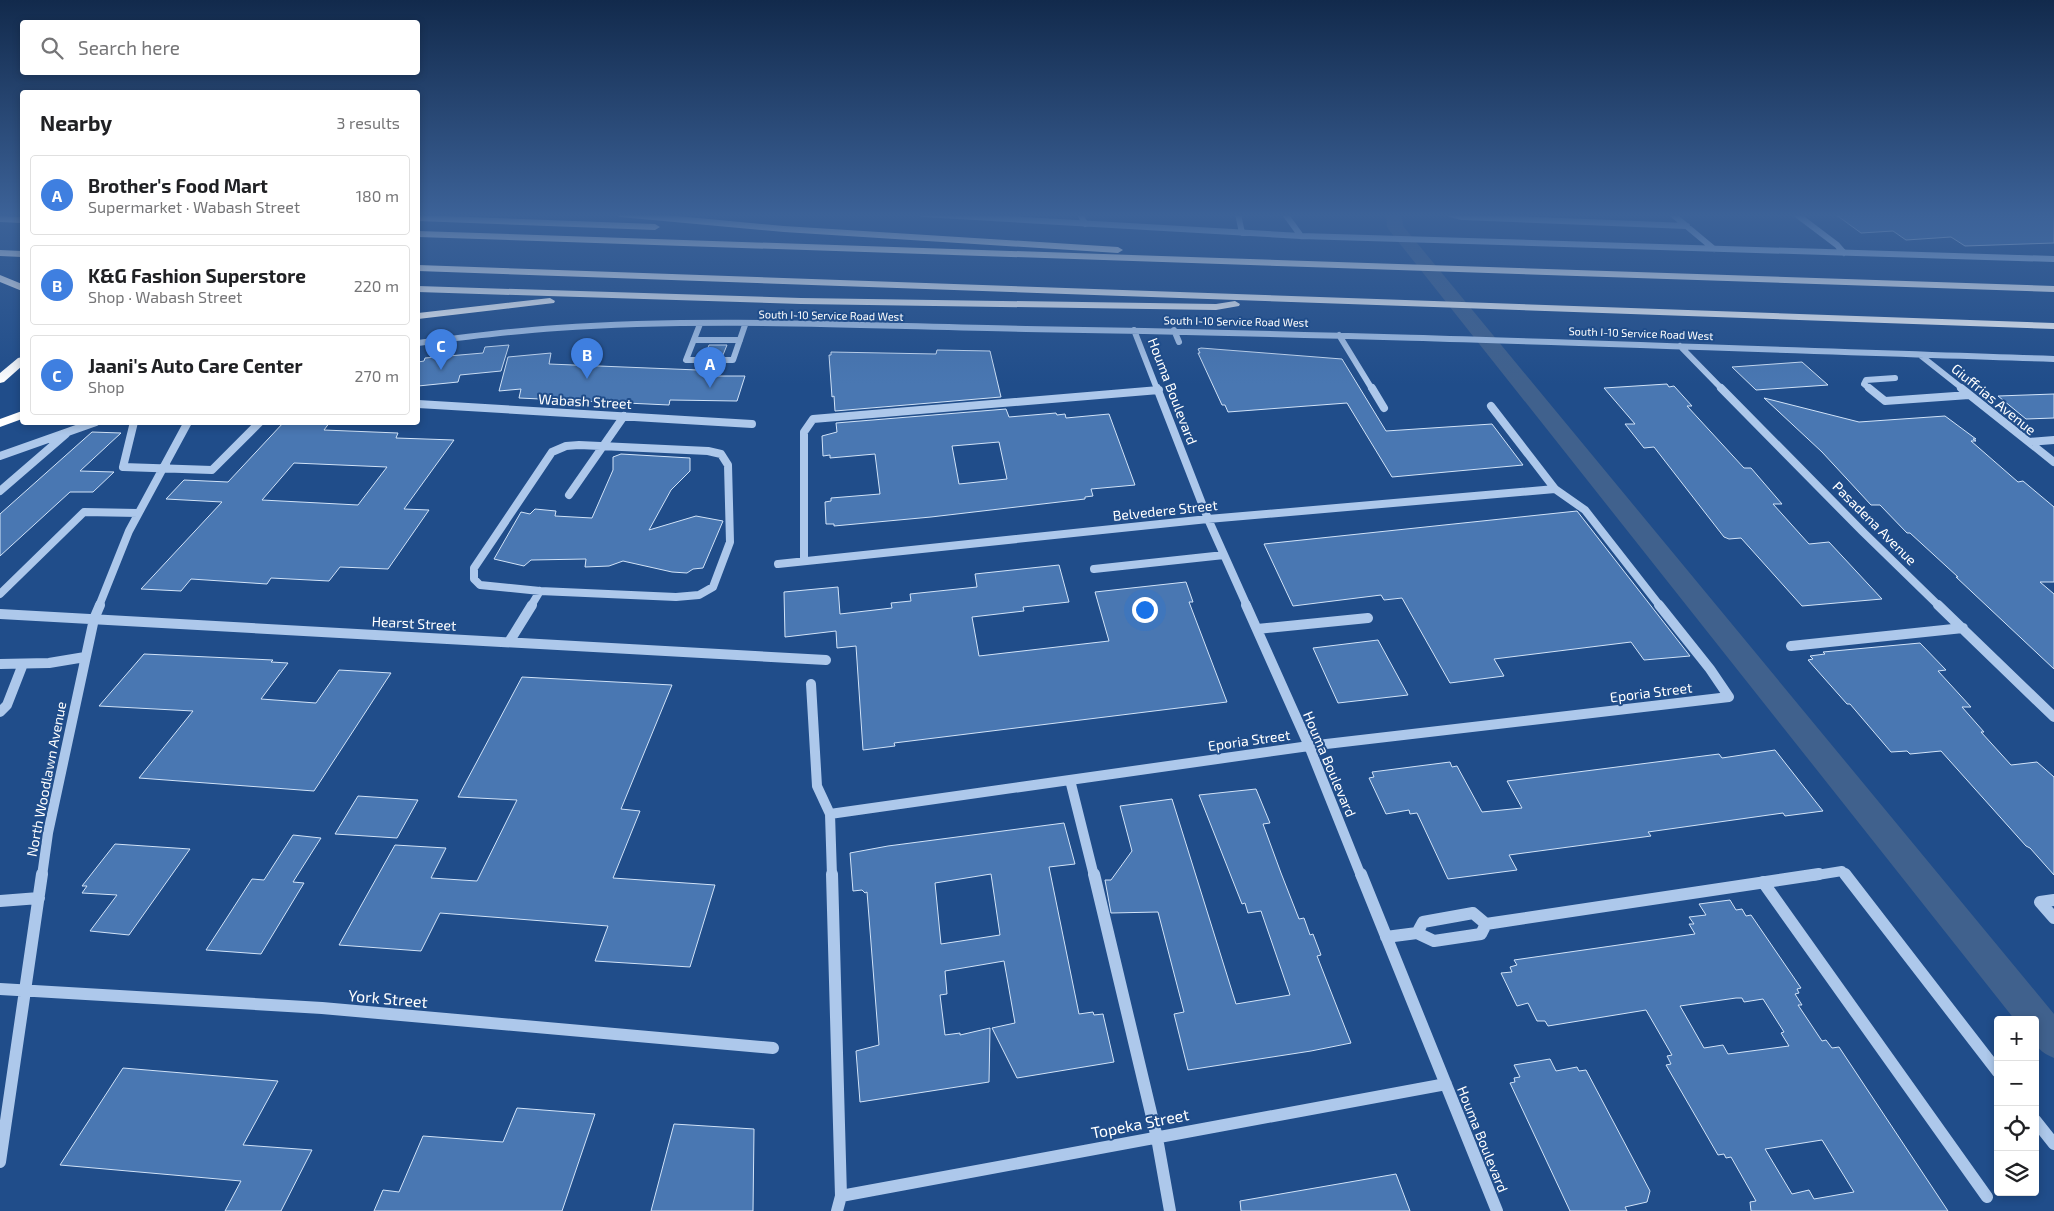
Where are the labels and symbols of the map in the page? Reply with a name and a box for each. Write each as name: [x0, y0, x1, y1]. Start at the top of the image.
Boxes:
street label: South I-10 Service Road West: [758, 307, 904, 323]
street label: South I-10 Service Road West: [1163, 313, 1309, 329]
street label: South I-10 Service Road West: [1568, 324, 1714, 342]
pin: C: [425, 329, 457, 370]
street label: Houma Boulevard: [1145, 335, 1201, 447]
pin: B: [571, 338, 603, 379]
pin: A: [694, 347, 726, 388]
street label: Giuffrias Avenue: [1948, 360, 2040, 438]
street label: Wabash Street: [538, 390, 632, 412]
street label: Pasadena Avenue: [1829, 477, 1921, 569]
street label: Belvedere Street: [1112, 496, 1218, 524]
your location: [1132, 597, 1158, 623]
street label: Hearst Street: [371, 612, 457, 634]
street label: Eporia Street: [1609, 679, 1693, 705]
street label: North Woodlawn Avenue: [23, 700, 69, 858]
street label: Houma Boulevard: [1300, 709, 1360, 819]
street label: Eporia Street: [1207, 726, 1291, 754]
street label: York Street: [348, 985, 428, 1011]
street label: Houma Boulevard: [1454, 1083, 1512, 1195]
street label: Topeka Street: [1089, 1104, 1191, 1142]

